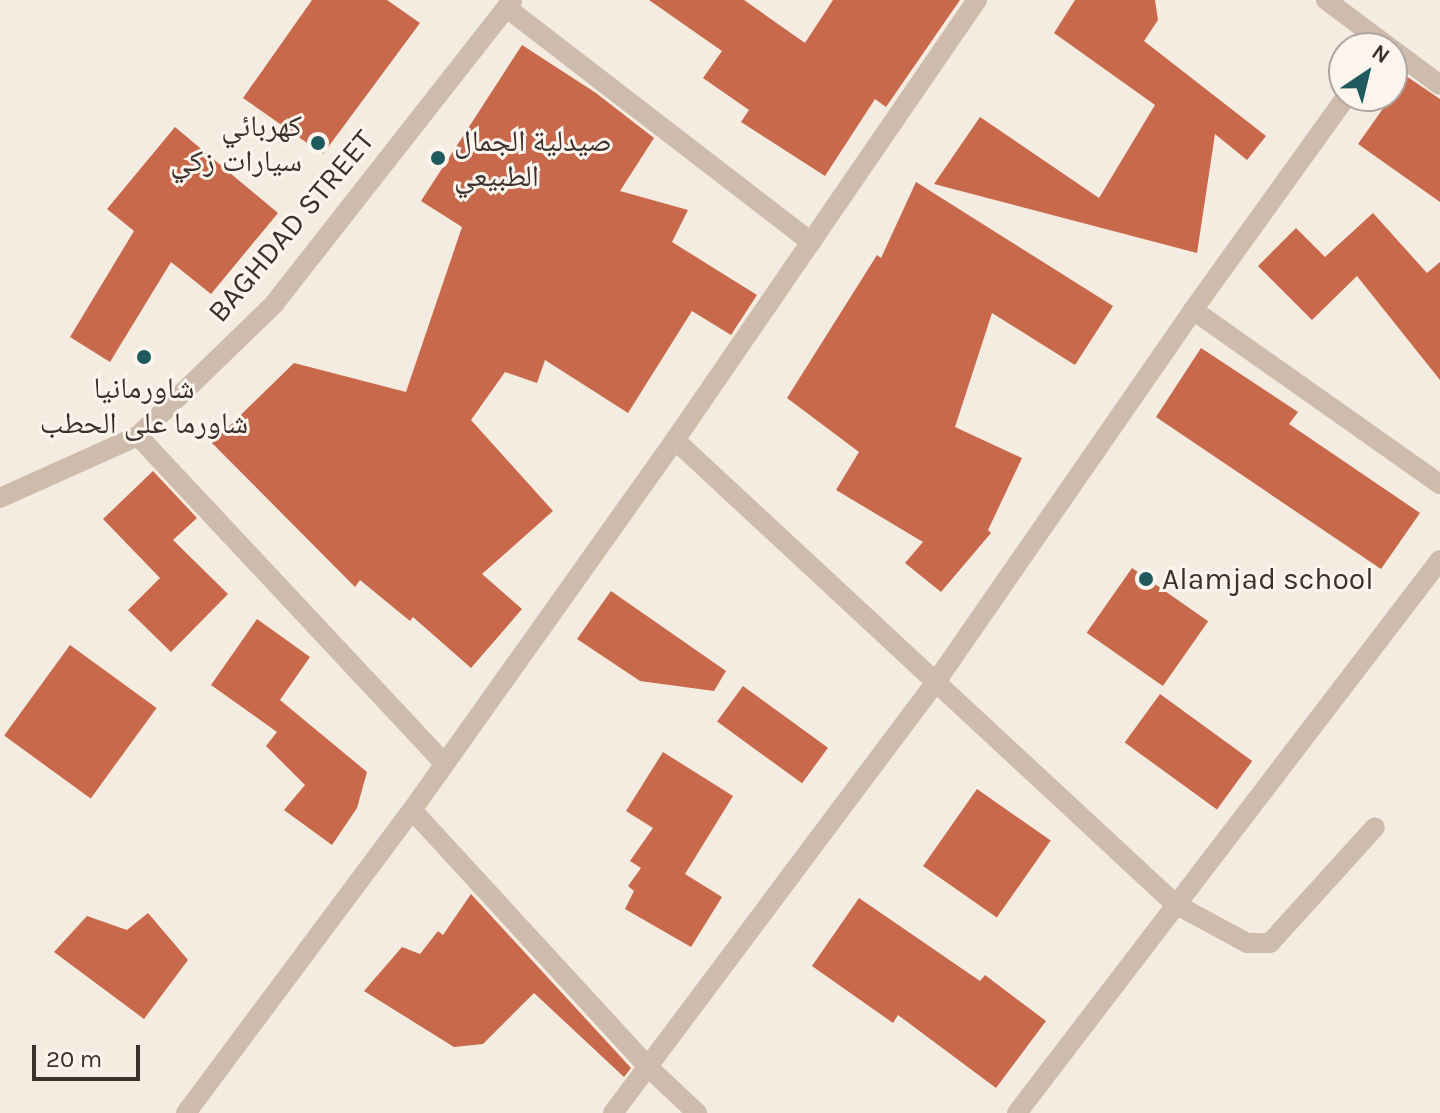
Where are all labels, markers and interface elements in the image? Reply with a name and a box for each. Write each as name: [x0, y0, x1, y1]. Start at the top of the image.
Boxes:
north arrow: [1328, 32, 1408, 112]
text: N: [1367, 39, 1395, 69]
place label: كهربائي سيارات زكي: [170, 108, 302, 178]
street label: BAGHDAD STREET: [200, 123, 382, 329]
place label: صيدلية الجمال الطبيعي: [454, 123, 612, 194]
marker: كهربائي سيارات زكي: [309, 134, 327, 152]
marker: صيدلية الجمال الطبيعي: [429, 149, 447, 167]
marker: شاورمانيا شاورما على الحطب: [135, 348, 153, 366]
place label: شاورمانيا شاورما على الحطب: [40, 370, 248, 440]
place label: Alamjad school: [1162, 561, 1374, 597]
marker: Alamjad school: [1137, 570, 1155, 588]
scale bar: [36, 1029, 144, 1079]
text: 20 m: [46, 1045, 102, 1073]

